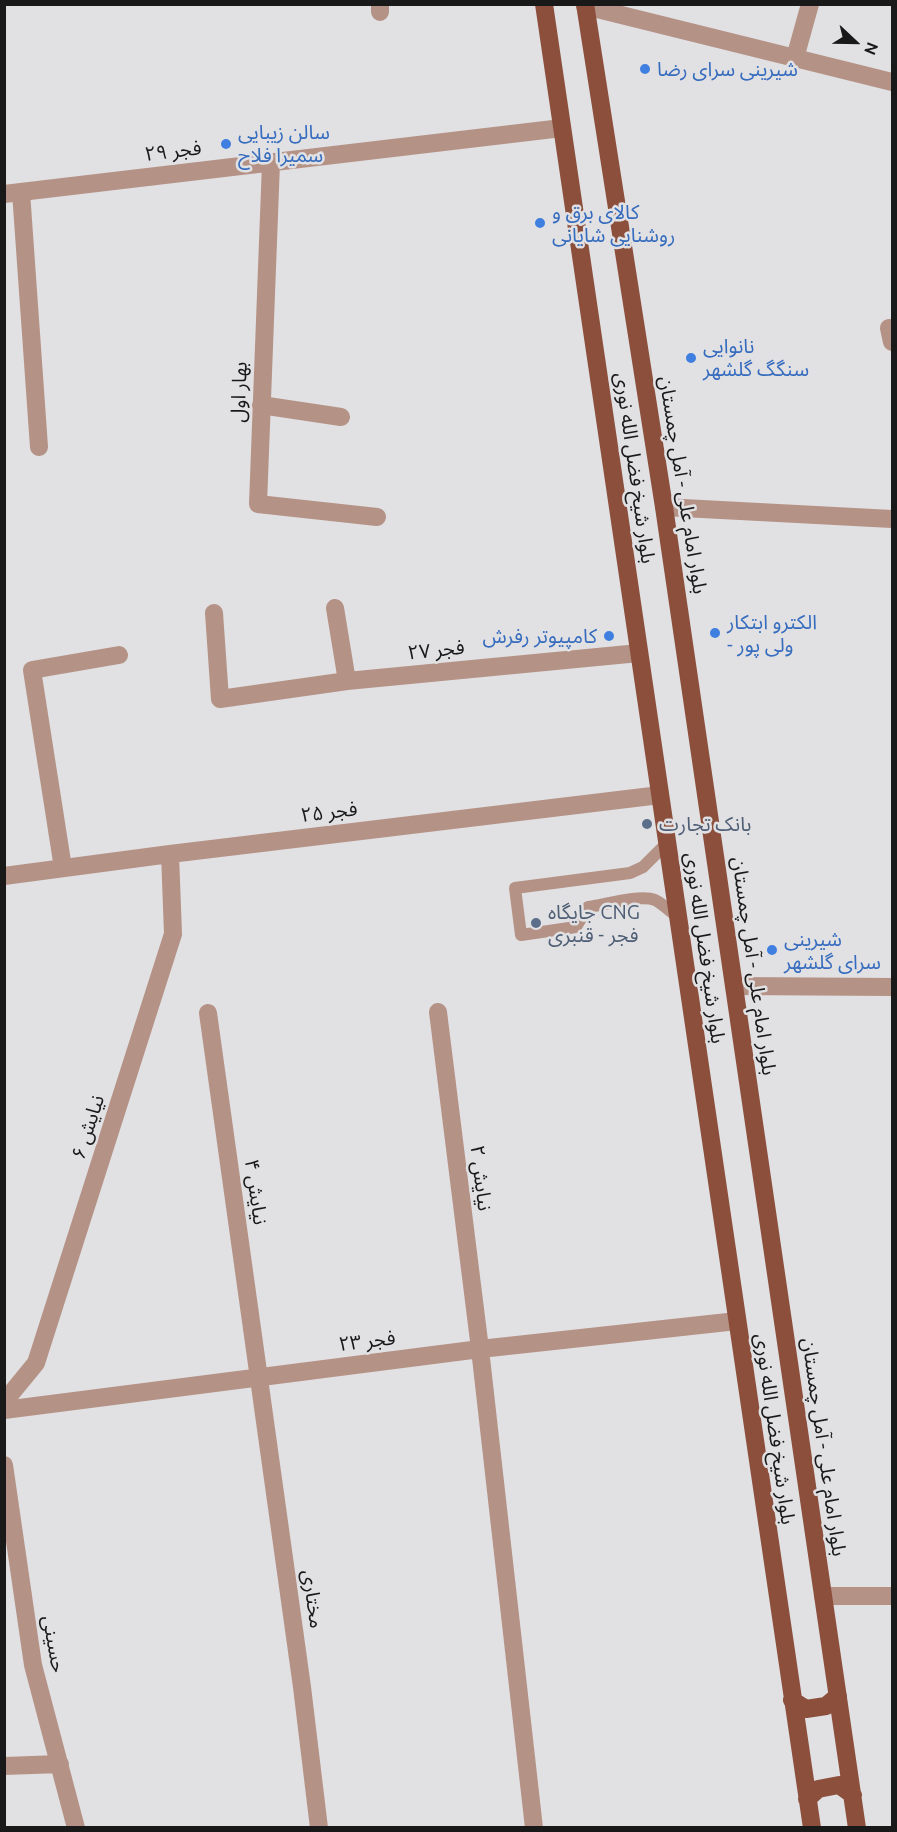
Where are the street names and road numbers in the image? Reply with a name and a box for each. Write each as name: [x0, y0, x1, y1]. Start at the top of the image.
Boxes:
street label: فجر ۲۹: [143, 136, 203, 166]
street label: بهار اول: [226, 361, 252, 423]
street label: بلوار شیخ فضل الله نوری: [610, 371, 660, 565]
street label: بلوار امام علی - آمل چمستان: [654, 374, 712, 596]
street label: فجر ۲۷: [406, 635, 466, 665]
street label: فجر ۲۵: [299, 797, 359, 827]
street label: بلوار شیخ فضل الله نوری: [680, 851, 730, 1045]
street label: بلوار امام علی - آمل چمستان: [727, 855, 781, 1077]
street label: نیایش ۶: [66, 1092, 110, 1162]
street label: نیایش ۲: [465, 1144, 497, 1212]
street label: نیایش ۴: [240, 1158, 272, 1226]
street label: فجر ۲۳: [337, 1326, 397, 1356]
street label: بلوار شیخ فضل الله نوری: [750, 1332, 800, 1526]
street label: بلوار امام علی - آمل چمستان: [797, 1336, 851, 1558]
street label: مختاری: [297, 1568, 329, 1630]
street label: حسینی: [37, 1613, 71, 1675]

